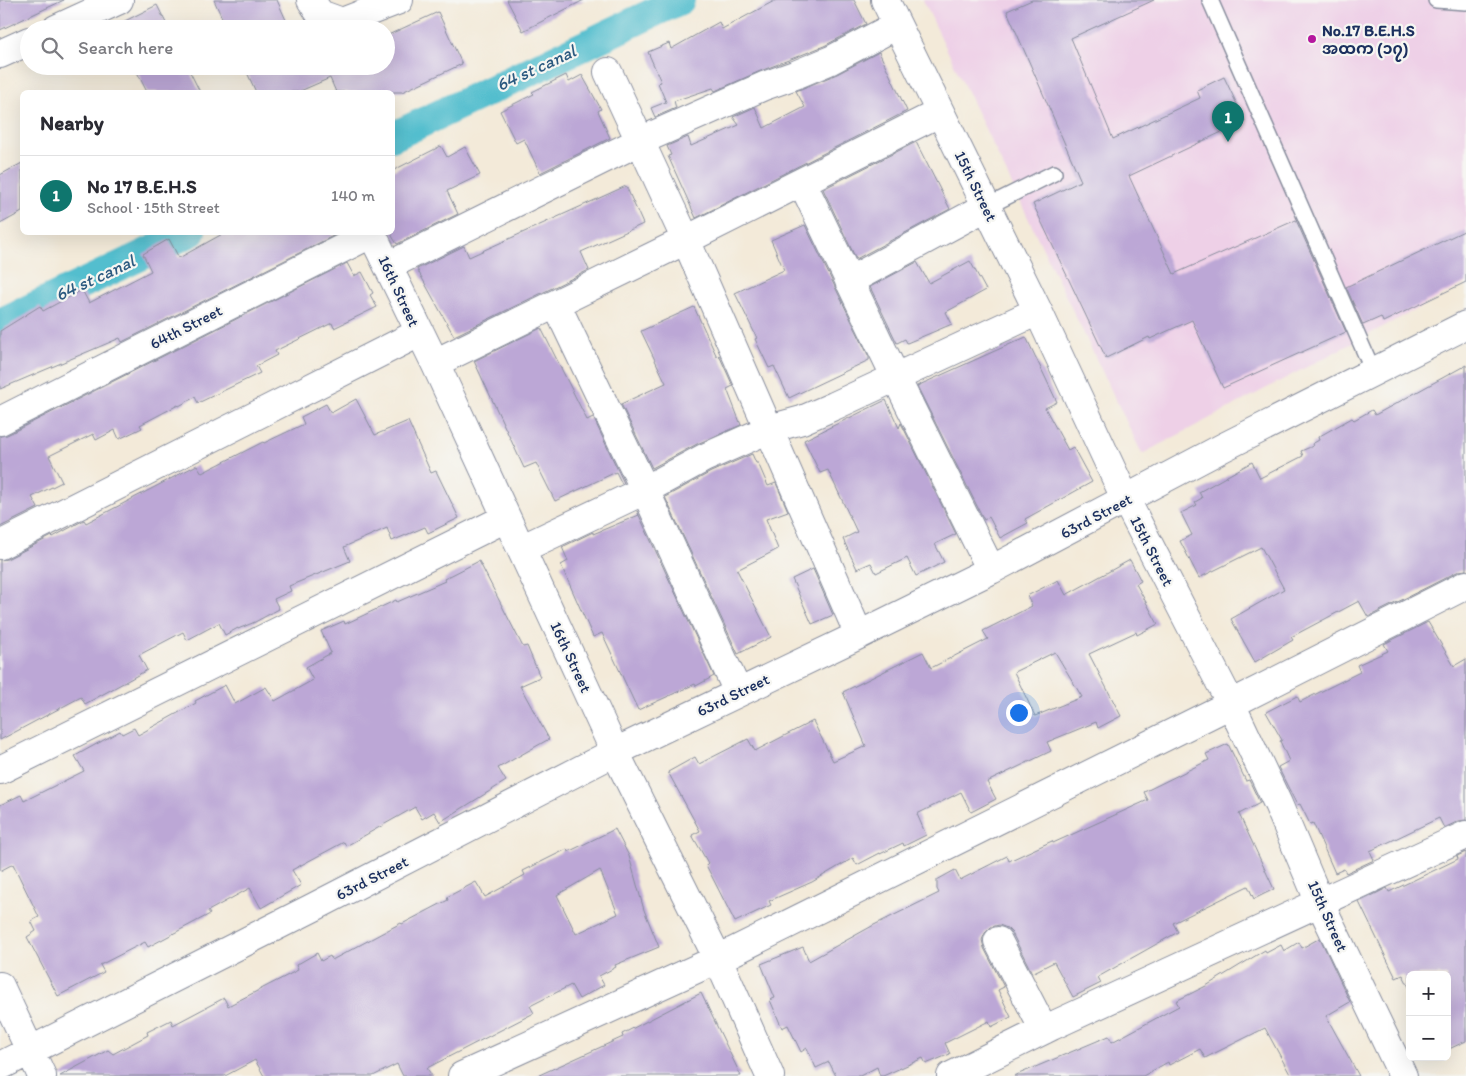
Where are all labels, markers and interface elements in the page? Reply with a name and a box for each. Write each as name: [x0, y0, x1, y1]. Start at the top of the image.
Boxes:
search box: [20, 20, 395, 75]
place label: No.17 B.E.H.S အထက (၁၇): [1322, 21, 1415, 62]
marker: No.17 B.E.H.S အထက (၁၇): [1306, 33, 1318, 45]
icon: search: [38, 34, 66, 62]
text: Search here: [78, 36, 173, 59]
water label: 64 st canal: [493, 39, 581, 96]
pin: 1: [1212, 101, 1244, 142]
text: Nearby: [40, 110, 104, 135]
street label: 15th Street: [951, 148, 1001, 224]
text: No 17 B.E.H.S: [87, 175, 197, 198]
text: 1: [52, 186, 60, 205]
text: 140 m: [331, 186, 375, 205]
text: School · 15th Street: [87, 198, 220, 217]
water label: 64 st canal: [52, 249, 140, 306]
street label: 16th Street: [374, 252, 424, 330]
street label: 64th Street: [147, 301, 225, 353]
street label: 63rd Street: [1057, 489, 1135, 543]
street label: 15th Street: [1126, 513, 1178, 589]
street label: 16th Street: [546, 618, 596, 696]
street label: 63rd Street: [694, 669, 772, 721]
your location: [1006, 700, 1032, 726]
street label: 63rd Street: [333, 852, 411, 904]
street label: 15th Street: [1304, 877, 1352, 955]
map controls: [1406, 971, 1451, 1061]
button: +: [1406, 971, 1451, 1016]
button: −: [1406, 1016, 1451, 1061]

